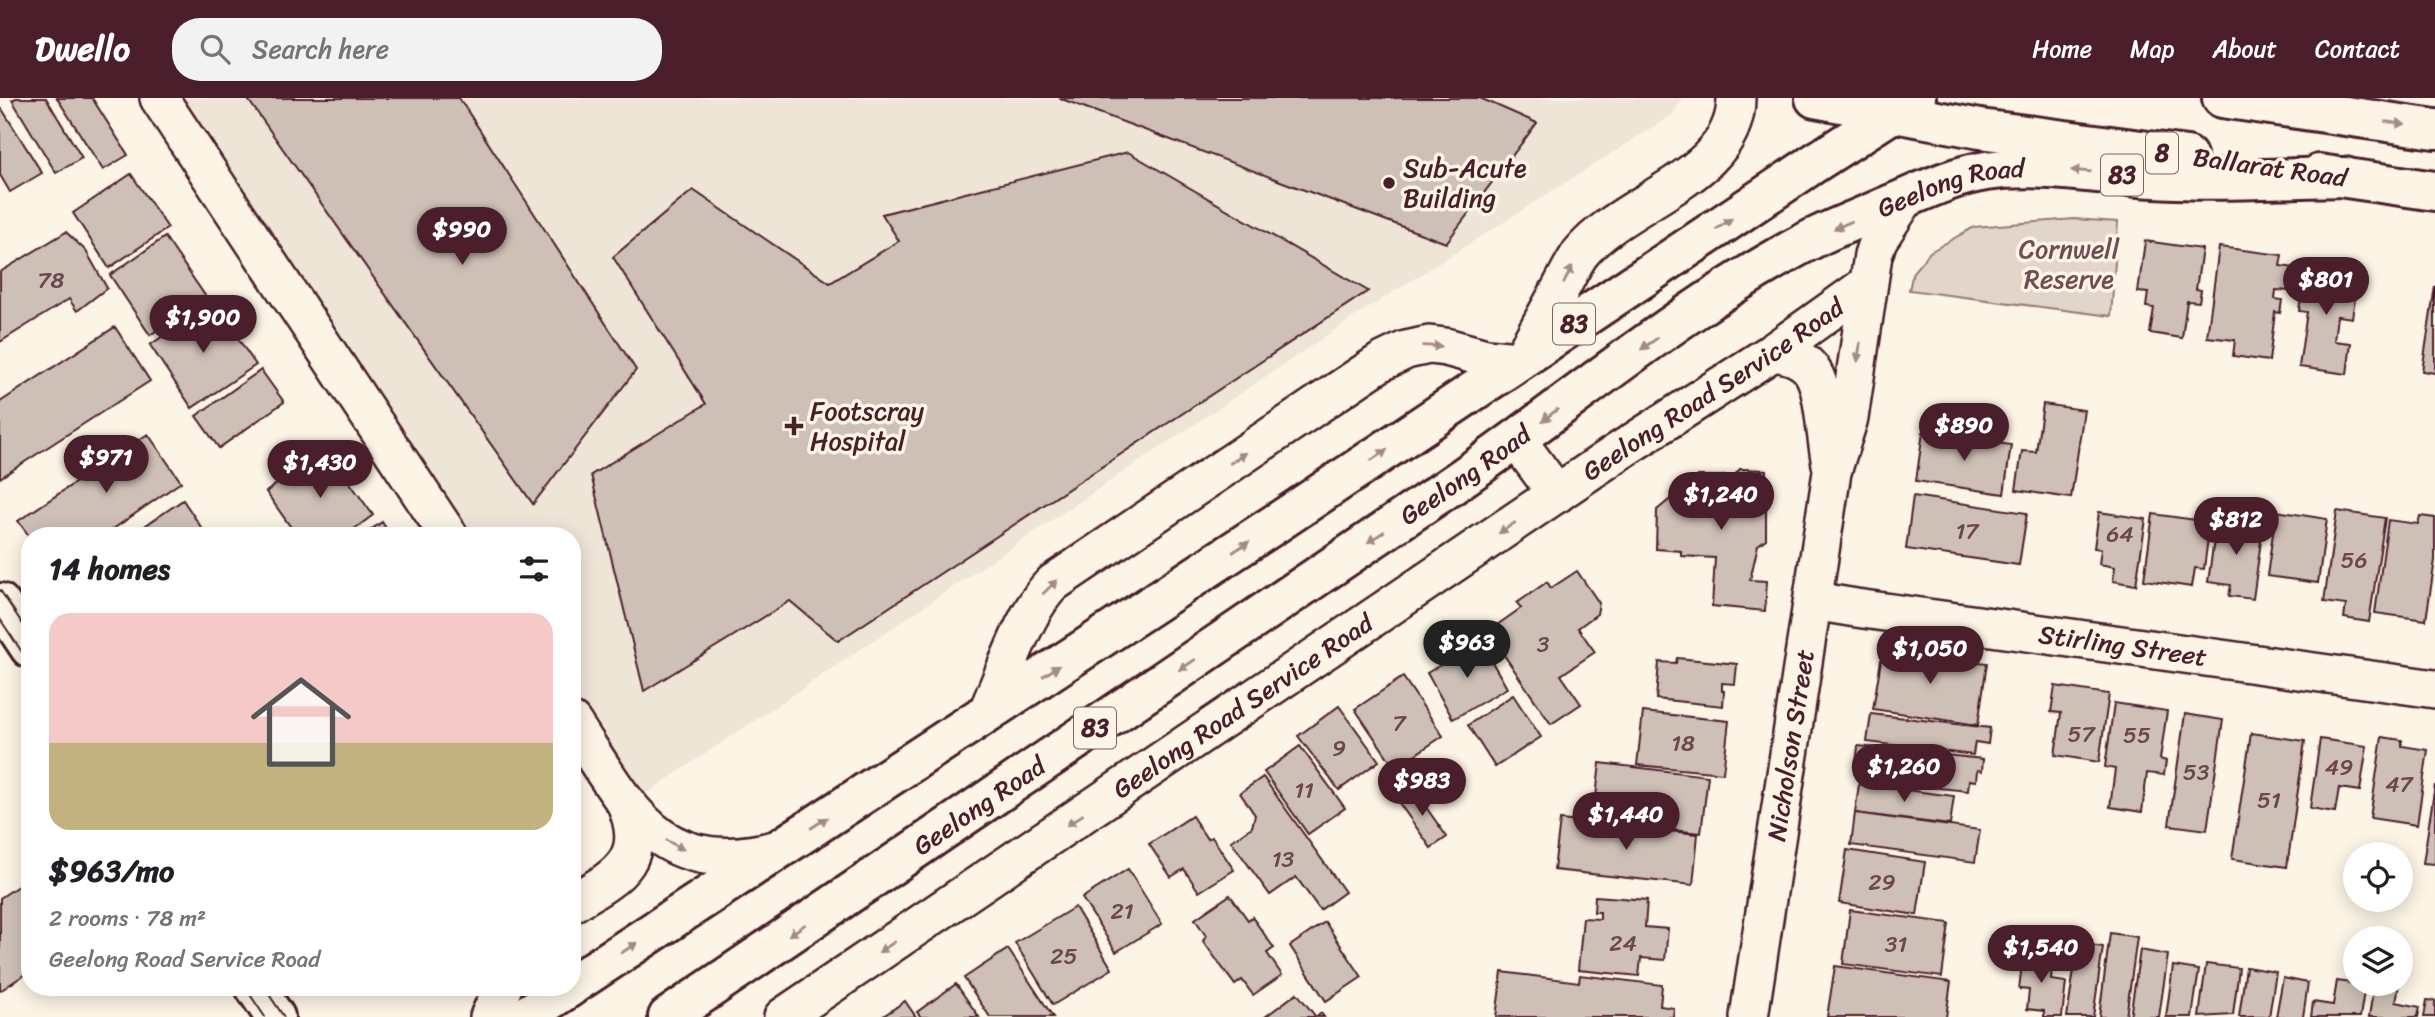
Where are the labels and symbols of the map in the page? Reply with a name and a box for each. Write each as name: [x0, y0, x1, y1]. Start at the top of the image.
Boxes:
one-way arrow: [2384, 118, 2406, 129]
road number: 8: [2146, 132, 2178, 174]
street label: Ballarat Road: [2190, 133, 2352, 201]
place label: Sub-Acute Building: [1403, 145, 1527, 221]
street label: Geelong Road: [1869, 145, 2027, 231]
road number: 83: [2101, 154, 2143, 196]
one-way arrow: [2070, 165, 2092, 176]
marker: Sub-Acute Building: [1381, 175, 1397, 191]
pin: $990: [421, 208, 503, 267]
one-way arrow: [1714, 218, 1733, 231]
one-way arrow: [1832, 220, 1853, 231]
park label: Cornwell Reserve: [2019, 226, 2120, 302]
pin: $801: [2285, 258, 2367, 317]
house number: 78: [37, 260, 65, 301]
one-way arrow: [1562, 265, 1574, 285]
street label: Geelong Road Service Road: [1572, 284, 1856, 493]
pin: $1,900: [146, 296, 260, 355]
road number: 83: [1553, 304, 1595, 344]
one-way arrow: [1640, 337, 1658, 351]
one-way arrow: [1422, 341, 1444, 352]
one-way arrow: [1853, 341, 1864, 363]
place label: Footscray Hospital: [810, 388, 925, 464]
pin: $890: [1923, 404, 2005, 463]
one-way arrow: [1541, 407, 1559, 422]
street label: Geelong Road: [1389, 411, 1543, 538]
marker: Footscray Hospital: [784, 416, 804, 436]
pin: $971: [65, 436, 147, 495]
pin: $1,430: [263, 440, 377, 500]
one-way arrow: [1369, 448, 1389, 461]
one-way arrow: [1228, 452, 1247, 465]
pin: $1,240: [1664, 472, 1778, 532]
pin: $812: [2195, 498, 2277, 557]
house number: 17: [1956, 511, 1980, 552]
house number: 64: [2106, 514, 2134, 555]
one-way arrow: [1498, 521, 1517, 534]
one-way arrow: [1366, 530, 1385, 543]
one-way arrow: [1231, 540, 1251, 553]
house number: 56: [2340, 540, 2368, 581]
one-way arrow: [1042, 578, 1059, 595]
street label: Geelong Road Service Road: [1103, 600, 1385, 811]
street label: Stirling Street: [2036, 611, 2210, 680]
pin: $963: [1426, 620, 1508, 680]
house number: 3: [1537, 624, 1550, 665]
pin: $1,050: [1873, 626, 1987, 686]
street label: Nicholson Street: [1753, 646, 1828, 844]
one-way arrow: [1178, 658, 1197, 671]
one-way arrow: [1041, 665, 1060, 678]
house number: 7: [1392, 703, 1407, 744]
road number: 83: [1074, 708, 1116, 748]
house number: 57: [2067, 714, 2096, 755]
house number: 55: [2123, 715, 2151, 756]
house number: 18: [1671, 723, 1695, 764]
house number: 9: [1332, 728, 1346, 769]
street label: Geelong Road: [903, 743, 1057, 868]
pin: $1,260: [1847, 744, 1961, 804]
house number: 49: [2325, 747, 2353, 788]
house number: 53: [2183, 752, 2210, 793]
pin: $983: [1381, 758, 1463, 818]
house number: 47: [2385, 764, 2415, 805]
house number: 11: [1294, 770, 1314, 811]
house number: 51: [2257, 780, 2281, 821]
pin: $1,440: [1569, 792, 1683, 852]
one-way arrow: [1066, 813, 1084, 827]
one-way arrow: [810, 816, 829, 829]
one-way arrow: [665, 839, 685, 851]
house number: 13: [1272, 839, 1295, 880]
house number: 29: [1868, 862, 1896, 903]
house number: 21: [1110, 891, 1134, 932]
one-way arrow: [787, 923, 806, 936]
house number: 24: [1609, 923, 1637, 964]
house number: 31: [1885, 924, 1907, 965]
pin: $1,540: [1984, 926, 2098, 985]
house number: 25: [1050, 936, 1078, 977]
one-way arrow: [877, 940, 896, 953]
one-way arrow: [619, 941, 639, 954]

